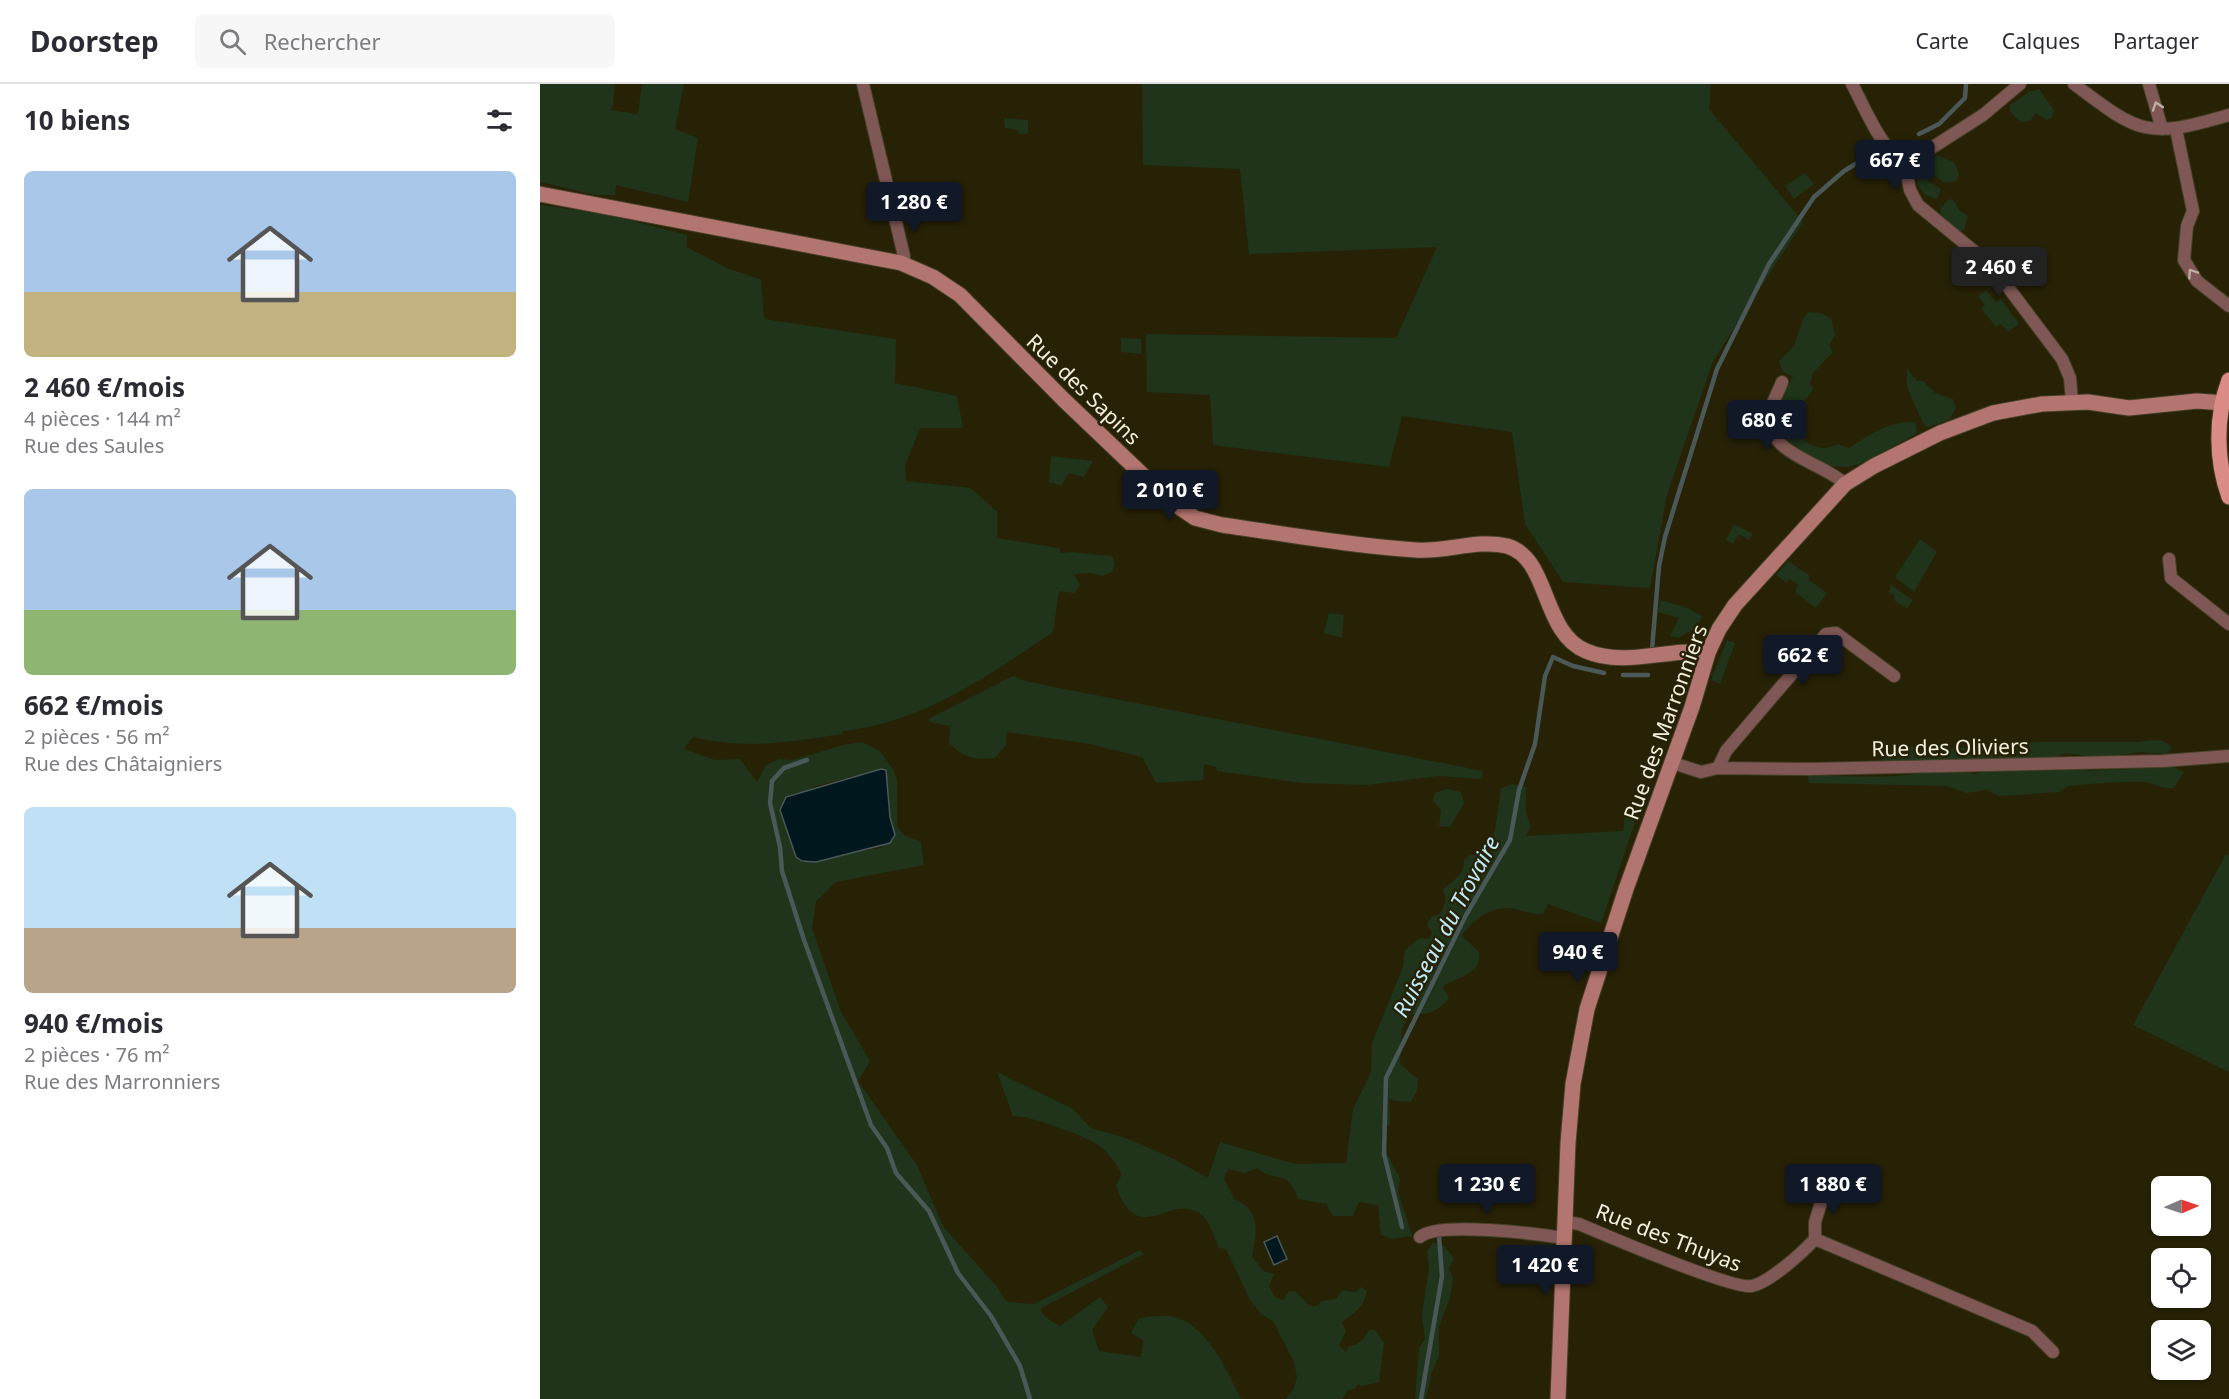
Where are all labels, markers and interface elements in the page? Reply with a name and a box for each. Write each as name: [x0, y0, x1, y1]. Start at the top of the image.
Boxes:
search box: [195, 14, 615, 68]
text: Doorstep: [30, 22, 159, 60]
icon: search: [216, 25, 249, 58]
text: Rechercher: [264, 26, 381, 56]
text: Carte: [1916, 27, 1969, 55]
text: Calques: [2002, 27, 2080, 55]
text: Partager: [2113, 27, 2199, 55]
one-way arrow: [2151, 101, 2164, 112]
text: 10 biens: [24, 102, 130, 138]
icon: filters: [483, 104, 516, 137]
pin: 667 €: [1853, 140, 1937, 191]
text: 667 €: [1870, 146, 1920, 173]
pin: 1 280 €: [859, 182, 969, 233]
text: 1 280 €: [880, 188, 948, 215]
icon: home: [216, 210, 324, 318]
pin: 2 460 €: [1944, 247, 2054, 298]
text: 2 460 €: [1965, 253, 2033, 280]
one-way arrow: [2189, 269, 2200, 280]
street label: Rue des Sapins: [1021, 327, 1147, 451]
text: 2 460 €/mois: [24, 369, 185, 405]
pin: 680 €: [1725, 400, 1809, 451]
text: 4 pièces · 144 m²: [24, 405, 181, 432]
text: 680 €: [1742, 406, 1792, 433]
text: Rue des Saules: [24, 432, 164, 459]
pin: 2 010 €: [1115, 470, 1225, 521]
text: 2 010 €: [1136, 476, 1204, 503]
icon: home: [216, 528, 324, 636]
street label: Rue des Marronniers: [1617, 620, 1713, 824]
pin: 662 €: [1761, 635, 1845, 686]
text: 662 €: [1778, 641, 1828, 668]
text: 662 €/mois: [24, 687, 163, 723]
text: 2 pièces · 56 m²: [24, 723, 169, 750]
street label: Rue des Oliviers: [1871, 732, 2029, 762]
text: Rue des Châtaigniers: [24, 750, 222, 777]
water label: Ruisseau du Trovaire: [1385, 830, 1505, 1022]
icon: home: [216, 846, 324, 954]
pin: 940 €: [1536, 932, 1620, 983]
text: 940 €: [1553, 938, 1603, 965]
text: 940 €/mois: [24, 1005, 163, 1041]
text: 2 pièces · 76 m²: [24, 1041, 169, 1068]
text: Rue des Marronniers: [24, 1068, 220, 1095]
pin: 1 230 €: [1432, 1164, 1542, 1215]
pin: 1 880 €: [1778, 1164, 1888, 1215]
text: 1 230 €: [1453, 1170, 1521, 1197]
text: 1 880 €: [1799, 1170, 1867, 1197]
north arrow: [2151, 1176, 2211, 1236]
map controls: [2151, 1176, 2211, 1380]
street label: Rue des Thuyas: [1592, 1196, 1746, 1278]
pin: 1 420 €: [1490, 1245, 1600, 1296]
button: locate: [2151, 1248, 2211, 1308]
text: 1 420 €: [1511, 1251, 1579, 1278]
button: layers: [2151, 1320, 2211, 1380]

